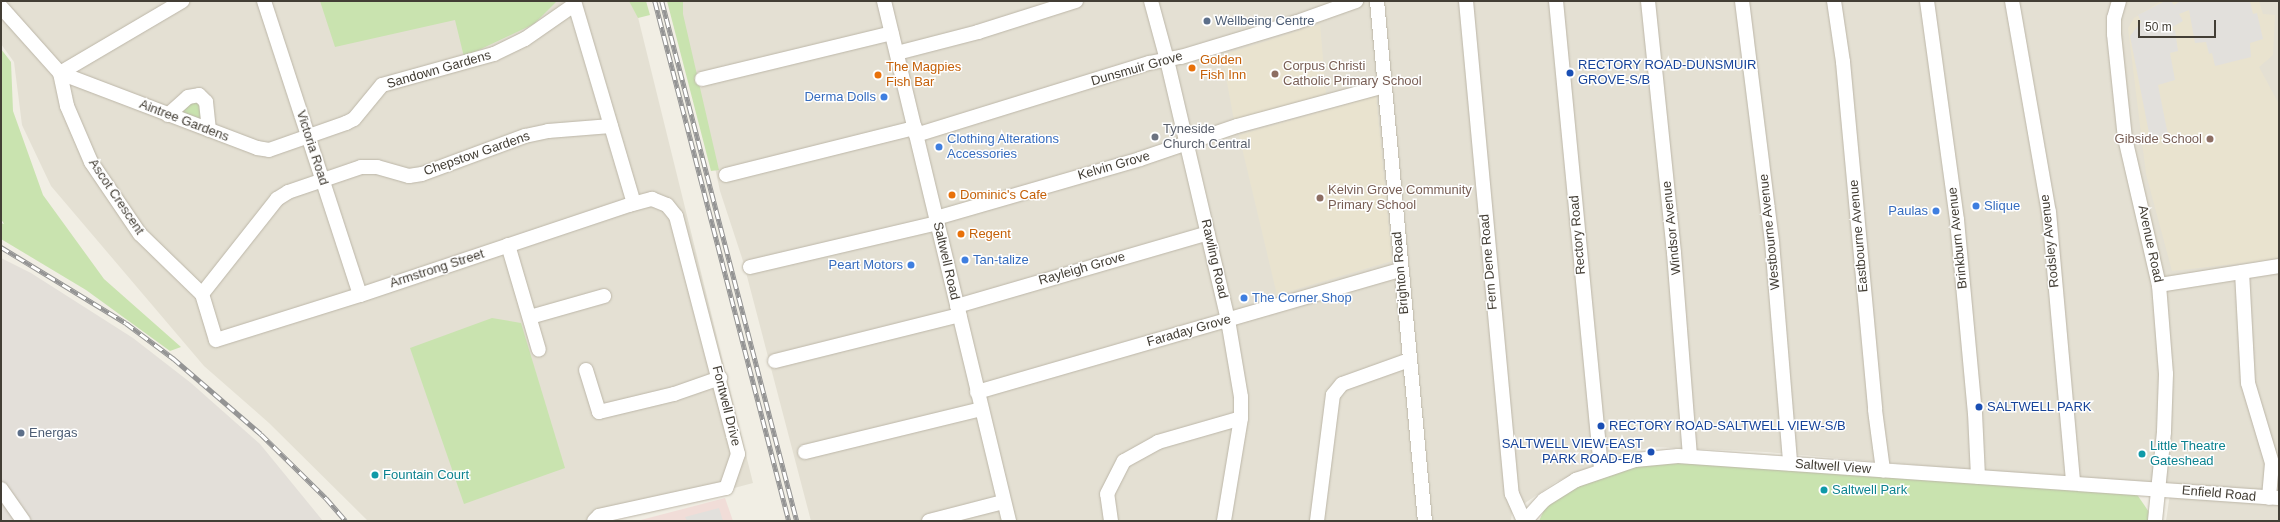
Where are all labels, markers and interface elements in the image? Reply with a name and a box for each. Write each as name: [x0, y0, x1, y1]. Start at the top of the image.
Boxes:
scale bar: [2140, 12, 2218, 38]
place label: Wellbeing Centre: [1215, 13, 1314, 29]
marker: Wellbeing Centre: [1202, 16, 1212, 26]
text: 50 m: [2145, 20, 2172, 34]
street label: Sandown Gardens: [385, 48, 493, 92]
street label: Dunsmuir Grove: [1089, 48, 1185, 90]
place label: Golden Fish Inn: [1200, 53, 1246, 84]
place label: RECTORY ROAD-DUNSMUIR GROVE-S/B: [1578, 58, 1757, 89]
place label: Corpus Christi Catholic Primary School: [1283, 59, 1422, 90]
place label: The Magpies Fish Bar: [886, 60, 961, 91]
marker: Golden Fish Inn: [1187, 63, 1197, 73]
marker: RECTORY ROAD-DUNSMUIR GROVE-S/B: [1565, 68, 1575, 78]
marker: Corpus Christi Catholic Primary School: [1270, 69, 1280, 79]
marker: The Magpies Fish Bar: [873, 70, 883, 80]
place label: Derma Dolls: [804, 89, 876, 105]
marker: Derma Dolls: [879, 92, 889, 102]
street label: Aintree Gardens: [137, 97, 231, 145]
street label: Victoria Road: [293, 109, 331, 187]
place label: Tyneside Church Central: [1163, 122, 1250, 153]
street label: Chepstow Gardens: [422, 129, 532, 179]
place label: Gibside School: [2115, 131, 2202, 147]
place label: Clothing Alterations Accessories: [947, 132, 1060, 163]
marker: Tyneside Church Central: [1150, 132, 1160, 142]
marker: Gibside School: [2205, 134, 2215, 144]
marker: Clothing Alterations Accessories: [934, 142, 944, 152]
street label: Kelvin Grove: [1076, 148, 1152, 184]
street label: Ascot Crescent: [85, 156, 147, 238]
street label: Westbourne Avenue: [1756, 173, 1784, 291]
street label: Eastbourne Avenue: [1846, 179, 1872, 293]
street label: Windsor Avenue: [1659, 180, 1685, 276]
place label: Kelvin Grove Community Primary School: [1328, 183, 1472, 214]
street label: Brinkburn Avenue: [1945, 186, 1971, 290]
place label: Dominic's Cafe: [960, 187, 1047, 203]
marker: Dominic's Cafe: [947, 190, 957, 200]
marker: Kelvin Grove Community Primary School: [1315, 193, 1325, 203]
street label: Rodsley Avenue: [2037, 193, 2063, 289]
street label: Rectory Road: [1567, 195, 1589, 275]
place label: Slique: [1984, 198, 2020, 214]
marker: Slique: [1971, 201, 1981, 211]
place label: Paulas: [1888, 203, 1928, 219]
street label: Avenue Road: [2134, 204, 2166, 284]
marker: Paulas: [1931, 206, 1941, 216]
street label: Fern Dene Road: [1477, 213, 1501, 311]
street label: Rawling Road: [1197, 218, 1231, 300]
street label: Saltwell Road: [929, 221, 963, 301]
place label: Regent: [969, 226, 1011, 242]
marker: Regent: [956, 229, 966, 239]
street label: Brighton Road: [1390, 231, 1412, 315]
street label: Armstrong Street: [388, 246, 486, 292]
street label: Rayleigh Grove: [1037, 249, 1127, 289]
place label: Tan-talize: [973, 252, 1029, 268]
marker: Tan-talize: [960, 255, 970, 265]
place label: Peart Motors: [829, 257, 903, 273]
marker: Peart Motors: [906, 260, 916, 270]
place label: The Corner Shop: [1252, 290, 1352, 306]
marker: The Corner Shop: [1239, 293, 1249, 303]
street label: Faraday Grove: [1145, 312, 1233, 350]
street label: Fontwell Drive: [708, 364, 744, 448]
place label: SALTWELL PARK: [1987, 399, 2092, 415]
marker: SALTWELL PARK: [1974, 402, 1984, 412]
place label: RECTORY ROAD-SALTWELL VIEW-S/B: [1609, 418, 1846, 434]
marker: RECTORY ROAD-SALTWELL VIEW-S/B: [1596, 421, 1606, 431]
place label: Energas: [29, 425, 77, 441]
marker: Energas: [16, 428, 26, 438]
place label: SALTWELL VIEW-EAST PARK ROAD-E/B: [1501, 437, 1643, 468]
place label: Little Theatre Gateshead: [2150, 439, 2226, 470]
marker: SALTWELL VIEW-EAST PARK ROAD-E/B: [1646, 447, 1656, 457]
marker: Little Theatre Gateshead: [2137, 449, 2147, 459]
street label: Saltwell View: [1794, 457, 1872, 477]
place label: Fountain Court: [383, 467, 469, 483]
marker: Fountain Court: [370, 470, 380, 480]
place label: Saltwell Park: [1832, 482, 1907, 498]
street label: Enfield Road: [2181, 483, 2257, 505]
marker: Saltwell Park: [1819, 485, 1829, 495]

